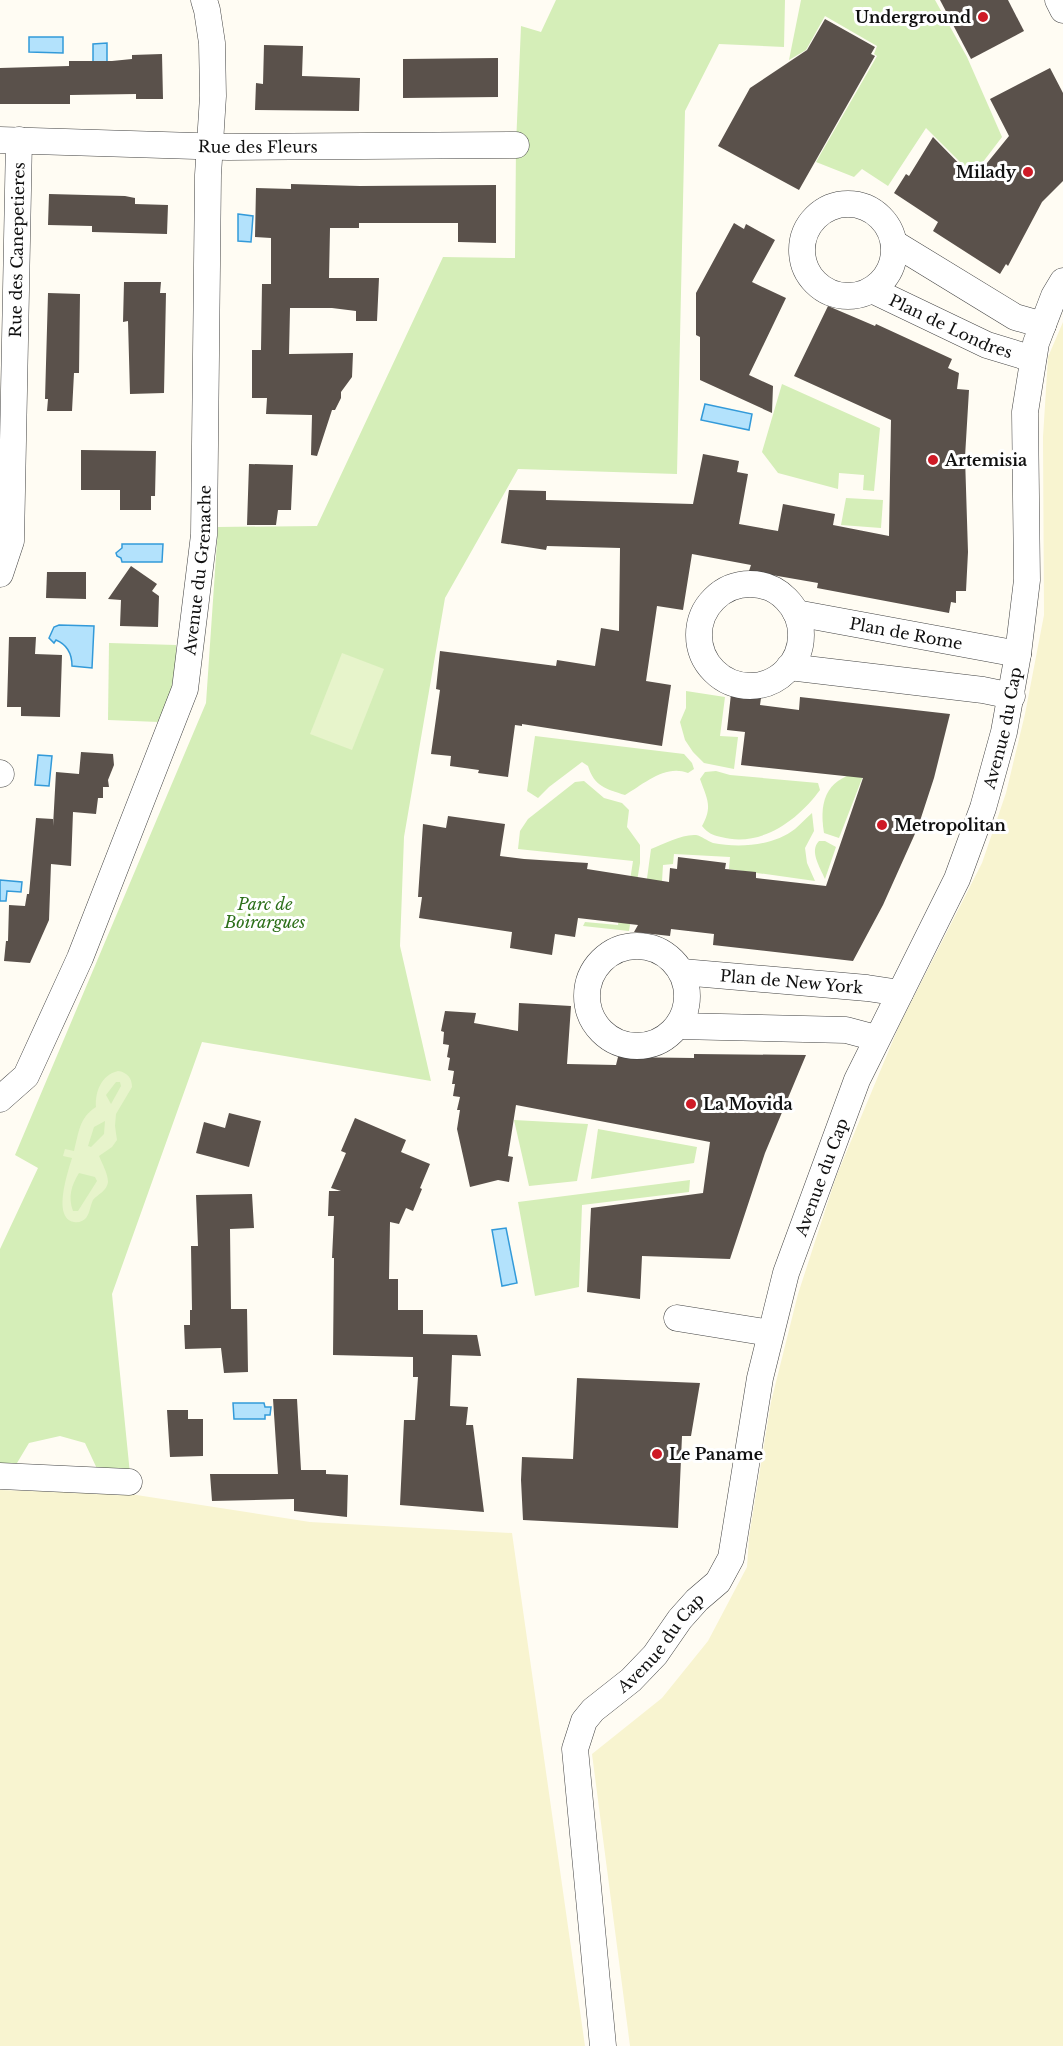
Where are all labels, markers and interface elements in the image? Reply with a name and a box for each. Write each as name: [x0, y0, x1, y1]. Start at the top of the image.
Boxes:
place label: Underground: [855, 7, 971, 27]
marker: Underground: [976, 10, 990, 24]
street label: Rue des Fleurs: [198, 136, 318, 157]
street label: Rue des Canepetieres: [5, 162, 29, 338]
place label: Milady: [956, 162, 1017, 182]
marker: Milady: [1021, 165, 1035, 179]
street label: Plan de Londres: [886, 290, 1015, 362]
place label: Artemisia: [944, 450, 1027, 470]
marker: Artemisia: [926, 453, 940, 467]
street label: Avenue du Grenache: [179, 485, 215, 657]
street label: Plan de Rome: [848, 613, 964, 654]
street label: Avenue du Cap: [979, 665, 1025, 792]
place label: Metropolitan: [894, 815, 1006, 835]
marker: Metropolitan: [875, 818, 889, 832]
park label: Parc de Boirargues: [224, 894, 305, 932]
street label: Plan de New York: [719, 965, 864, 998]
place label: La Movida: [703, 1094, 793, 1114]
marker: La Movida: [684, 1097, 698, 1111]
street label: Avenue du Cap: [790, 1115, 852, 1240]
place label: Le Paname: [669, 1444, 763, 1464]
marker: Le Paname: [650, 1447, 664, 1461]
street label: Avenue du Cap: [613, 1589, 708, 1697]

